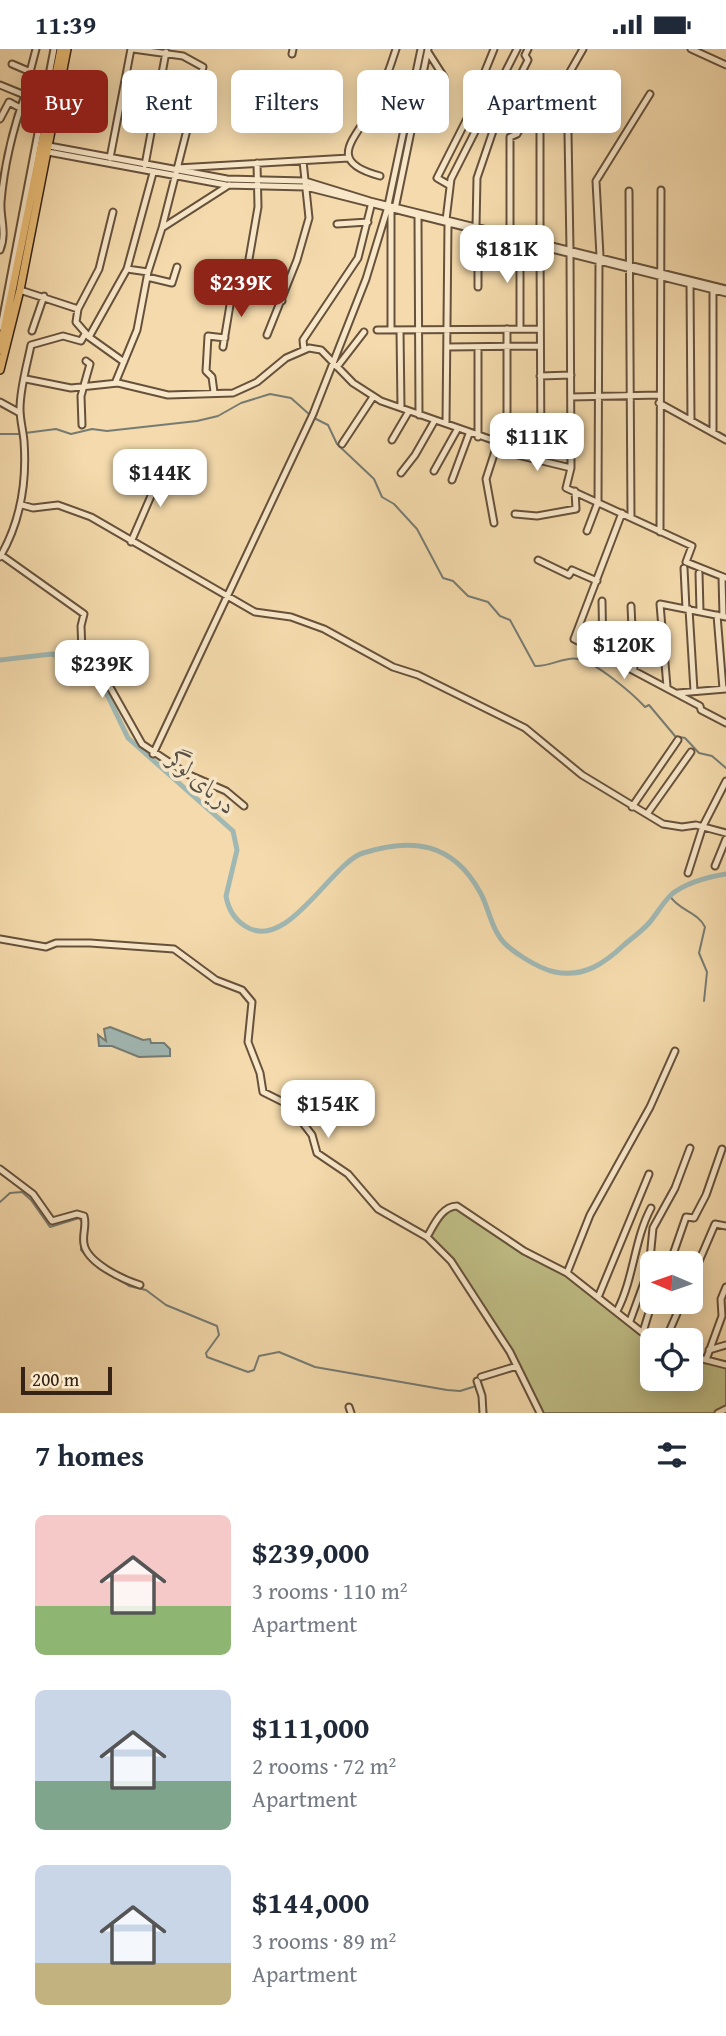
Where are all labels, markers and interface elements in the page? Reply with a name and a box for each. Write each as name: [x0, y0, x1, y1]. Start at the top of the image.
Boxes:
text: 11:39: [35, 5, 96, 44]
chip: Buy: [21, 70, 108, 133]
chip: Rent: [122, 70, 217, 133]
chip: Filters: [231, 70, 343, 133]
chip: New: [357, 70, 449, 133]
chip: Apartment: [463, 70, 621, 133]
pin: $181K: [458, 225, 556, 285]
text: $181K: [476, 231, 538, 264]
pin: $239K: [192, 259, 290, 319]
text: $239K: [210, 265, 272, 298]
pin: $111K: [488, 413, 586, 473]
text: $111K: [506, 419, 568, 452]
pin: $144K: [111, 449, 209, 509]
text: $144K: [129, 455, 191, 488]
pin: $120K: [575, 621, 673, 681]
text: $120K: [593, 627, 655, 660]
pin: $239K: [53, 641, 151, 700]
text: $239K: [71, 646, 133, 679]
water label: دریای لوگر: [159, 740, 245, 823]
pin: $154K: [279, 1081, 377, 1140]
text: $154K: [297, 1086, 359, 1119]
north arrow: [640, 1251, 704, 1314]
map controls: [640, 1251, 703, 1391]
button: locate: [640, 1328, 703, 1391]
scale bar: [21, 1364, 112, 1396]
text: 200 m: [32, 1365, 79, 1393]
text: 7 homes: [35, 1433, 144, 1477]
icon: filters: [653, 1436, 691, 1474]
text: $239,000: [252, 1530, 369, 1574]
icon: home: [91, 1543, 175, 1627]
text: 3 rooms · 110 m²: [252, 1574, 407, 1607]
text: Apartment: [252, 1607, 357, 1640]
text: $111,000: [252, 1705, 369, 1749]
icon: home: [91, 1718, 175, 1802]
text: 2 rooms · 72 m²: [252, 1749, 396, 1782]
text: Apartment: [252, 1782, 357, 1815]
text: $144,000: [252, 1880, 369, 1924]
icon: home: [91, 1893, 175, 1977]
text: 3 rooms · 89 m²: [252, 1924, 396, 1957]
text: Apartment: [252, 1957, 357, 1990]

